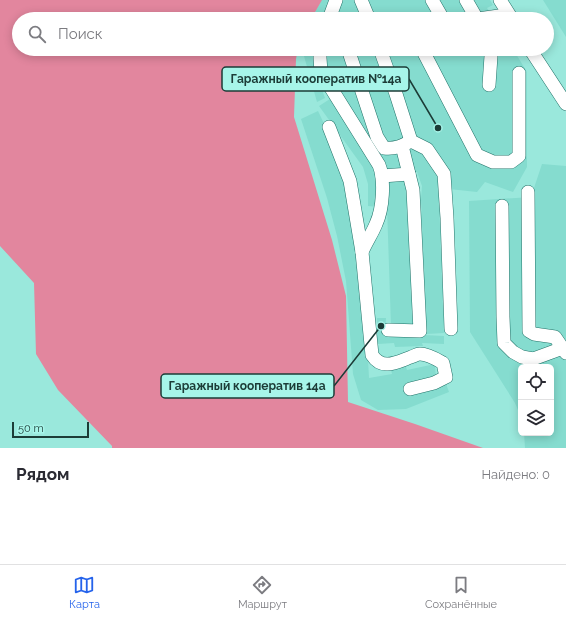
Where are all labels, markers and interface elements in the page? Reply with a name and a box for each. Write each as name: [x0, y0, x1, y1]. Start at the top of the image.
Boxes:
search box: [12, 12, 554, 56]
icon: search: [26, 23, 48, 45]
text: Поиск: [58, 25, 103, 43]
callout: Гаражный кооператив №14а: [222, 67, 409, 91]
text: Гаражный кооператив №14а: [231, 72, 402, 86]
map controls: [518, 364, 554, 436]
button: locate: [518, 364, 554, 400]
callout: Гаражный кооператив 14а: [161, 374, 334, 398]
text: Гаражный кооператив 14а: [168, 379, 326, 393]
button: layers: [518, 400, 554, 436]
scale bar: [12, 420, 89, 439]
text: 50 m: [18, 422, 44, 435]
text: Рядом: [16, 464, 69, 484]
text: Найдено: 0: [481, 467, 550, 482]
tab: Карта: [69, 574, 100, 611]
tab: Маршрут: [238, 574, 287, 611]
tab: Сохранённые: [425, 574, 497, 611]

